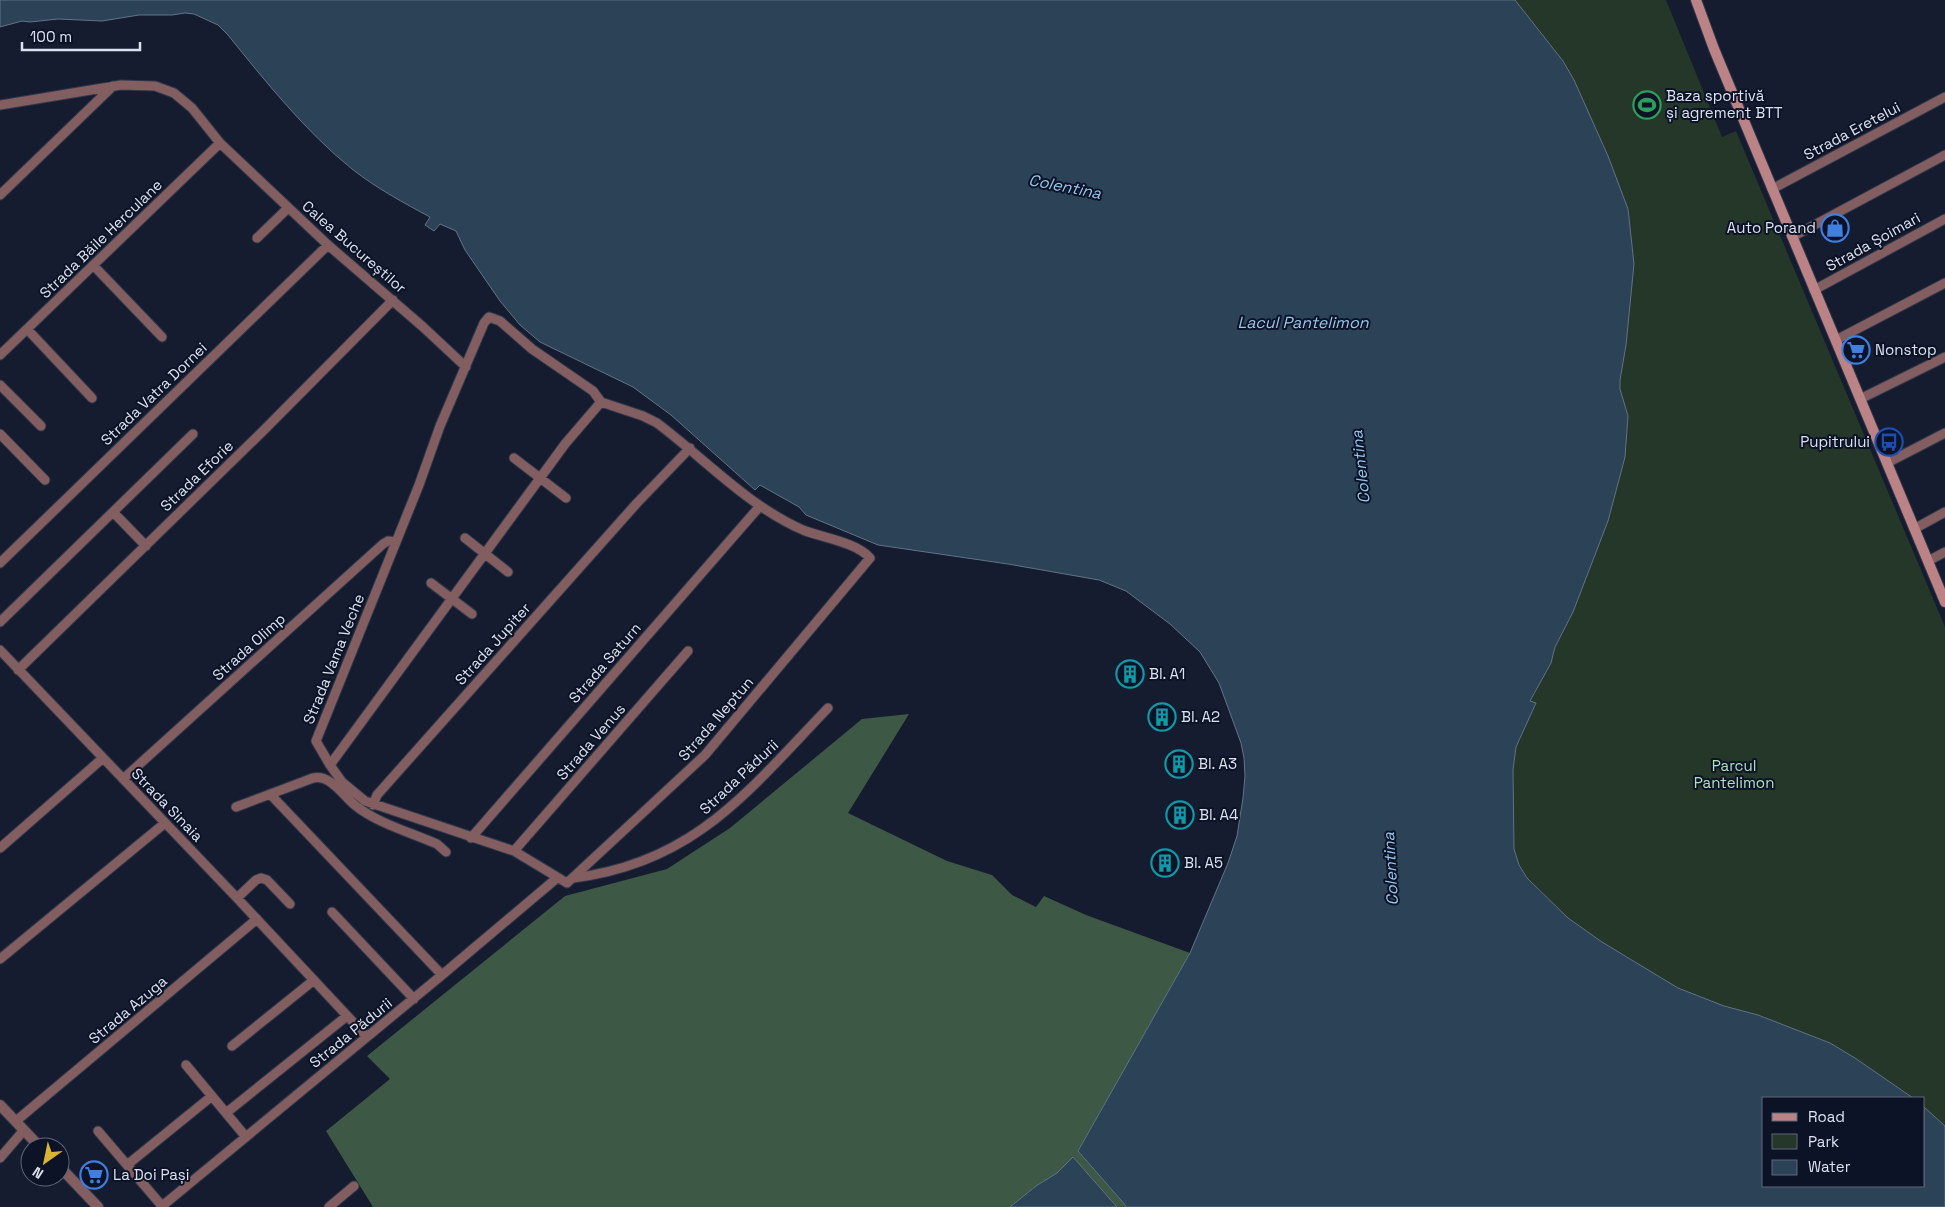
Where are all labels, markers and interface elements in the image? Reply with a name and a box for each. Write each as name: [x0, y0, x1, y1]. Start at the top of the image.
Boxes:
scale bar: [22, 20, 140, 52]
text: 100 m: [30, 27, 72, 46]
place label: Baza sportivă și agrement BTT: [1666, 86, 1783, 122]
sports icon: Baza sportivă și agrement BTT: [1632, 90, 1662, 120]
street label: Strada Eretelui: [1800, 97, 1903, 164]
water label: Colentina: [1027, 169, 1104, 204]
street label: Strada Băile Herculane: [35, 175, 166, 302]
street label: Calea Bucureștilor: [298, 196, 411, 297]
street label: Strada Șoimari: [1822, 208, 1923, 275]
shop icon: Auto Porand: [1820, 213, 1850, 243]
place label: Auto Porand: [1727, 218, 1816, 237]
water label: Lacul Pantelimon: [1237, 312, 1370, 333]
supermarket icon: Nonstop: [1841, 335, 1871, 365]
street label: Strada Vatra Dornei: [97, 338, 211, 449]
place label: Nonstop: [1875, 340, 1937, 359]
bus stop icon: Pupitrului: [1874, 427, 1904, 457]
water label: Colentina: [1346, 429, 1375, 505]
place label: Pupitrului: [1800, 432, 1870, 451]
street label: Strada Eforie: [156, 436, 237, 515]
street label: Strada Vama Veche: [299, 591, 368, 727]
street label: Strada Jupiter: [451, 598, 535, 689]
street label: Strada Olimp: [208, 609, 289, 684]
street label: Strada Saturn: [565, 619, 645, 707]
building icon: Bl. A1: [1115, 659, 1145, 689]
place label: Bl. A1: [1149, 664, 1185, 683]
street label: Strada Neptun: [674, 673, 757, 765]
street label: Strada Venus: [552, 699, 629, 784]
building icon: Bl. A2: [1147, 702, 1177, 732]
place label: Bl. A2: [1181, 707, 1220, 726]
street label: Strada Pădurii: [695, 735, 782, 818]
building icon: Bl. A3: [1164, 749, 1194, 779]
place label: Bl. A3: [1198, 754, 1237, 773]
park label: Parcul Pantelimon: [1694, 756, 1774, 792]
street label: Strada Sinaia: [128, 764, 207, 846]
building icon: Bl. A4: [1165, 800, 1195, 830]
place label: Bl. A4: [1199, 805, 1238, 824]
water label: Colentina: [1378, 831, 1403, 906]
building icon: Bl. A5: [1150, 848, 1180, 878]
place label: Bl. A5: [1184, 853, 1223, 872]
street label: Strada Azuga: [85, 971, 171, 1048]
street label: Strada Pădurii: [305, 993, 396, 1072]
legend: [1762, 1097, 1925, 1187]
text: Road: [1808, 1107, 1845, 1126]
text: Park: [1808, 1132, 1839, 1151]
north arrow: [20, 1137, 70, 1187]
text: Water: [1808, 1157, 1851, 1176]
supermarket icon: La Doi Pași: [79, 1160, 109, 1190]
text: N: [29, 1163, 47, 1183]
place label: La Doi Pași: [113, 1165, 189, 1184]

